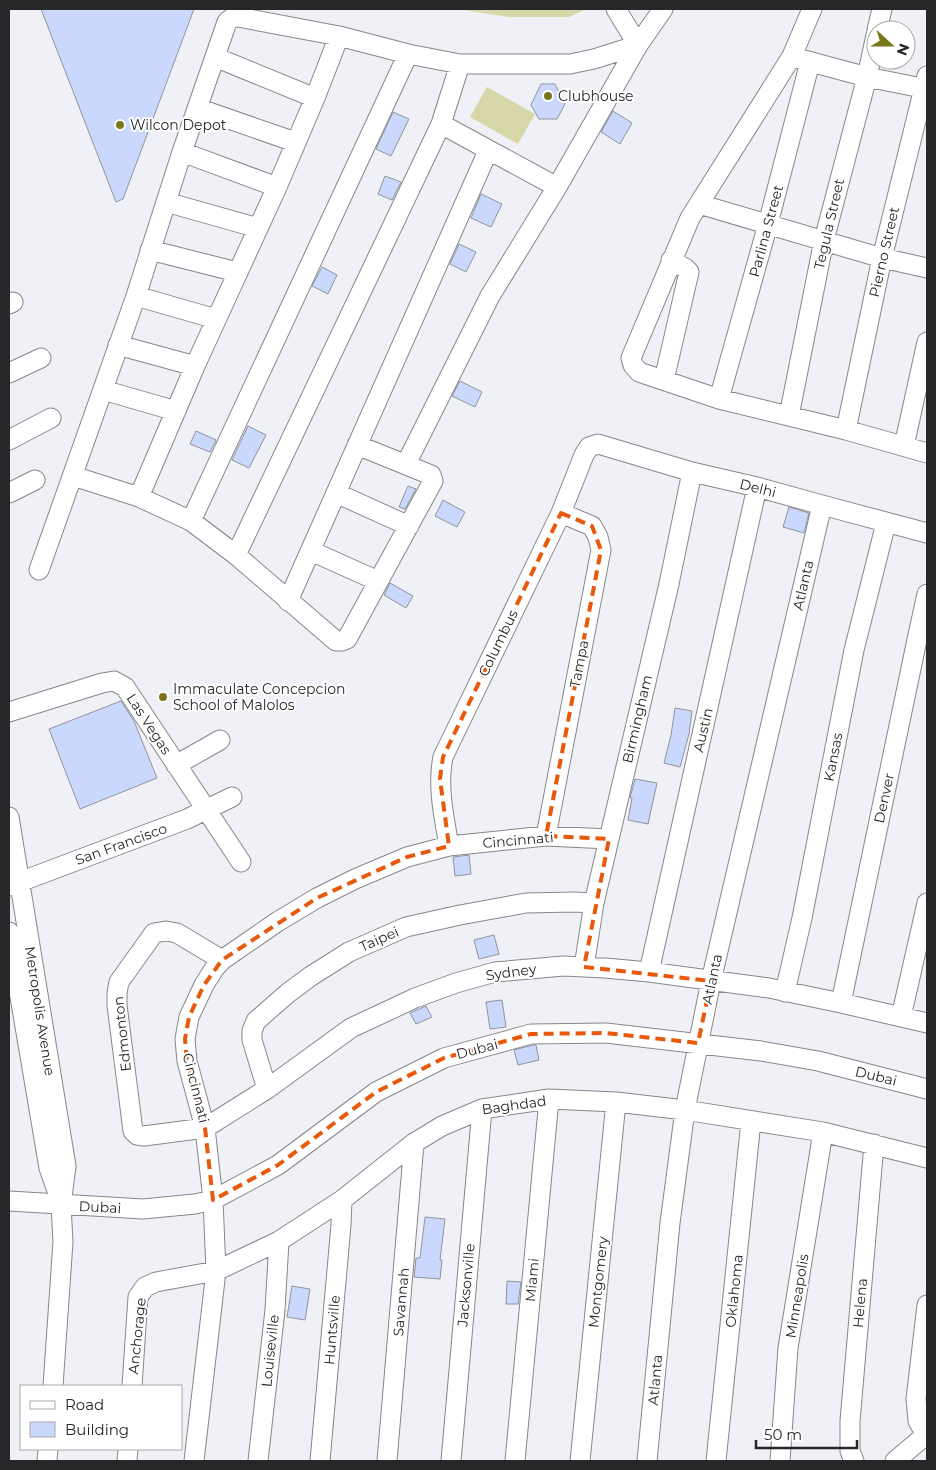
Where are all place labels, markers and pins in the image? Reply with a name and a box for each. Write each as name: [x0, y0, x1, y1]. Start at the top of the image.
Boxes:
place label: Clubhouse: [558, 87, 634, 105]
marker: Clubhouse: [542, 90, 554, 102]
place label: Wilcon Depot: [130, 116, 227, 134]
marker: Wilcon Depot: [114, 119, 126, 131]
place label: Immaculate Concepcion School of Malolos: [173, 680, 345, 714]
marker: Immaculate Concepcion School of Malolos: [157, 691, 169, 703]

